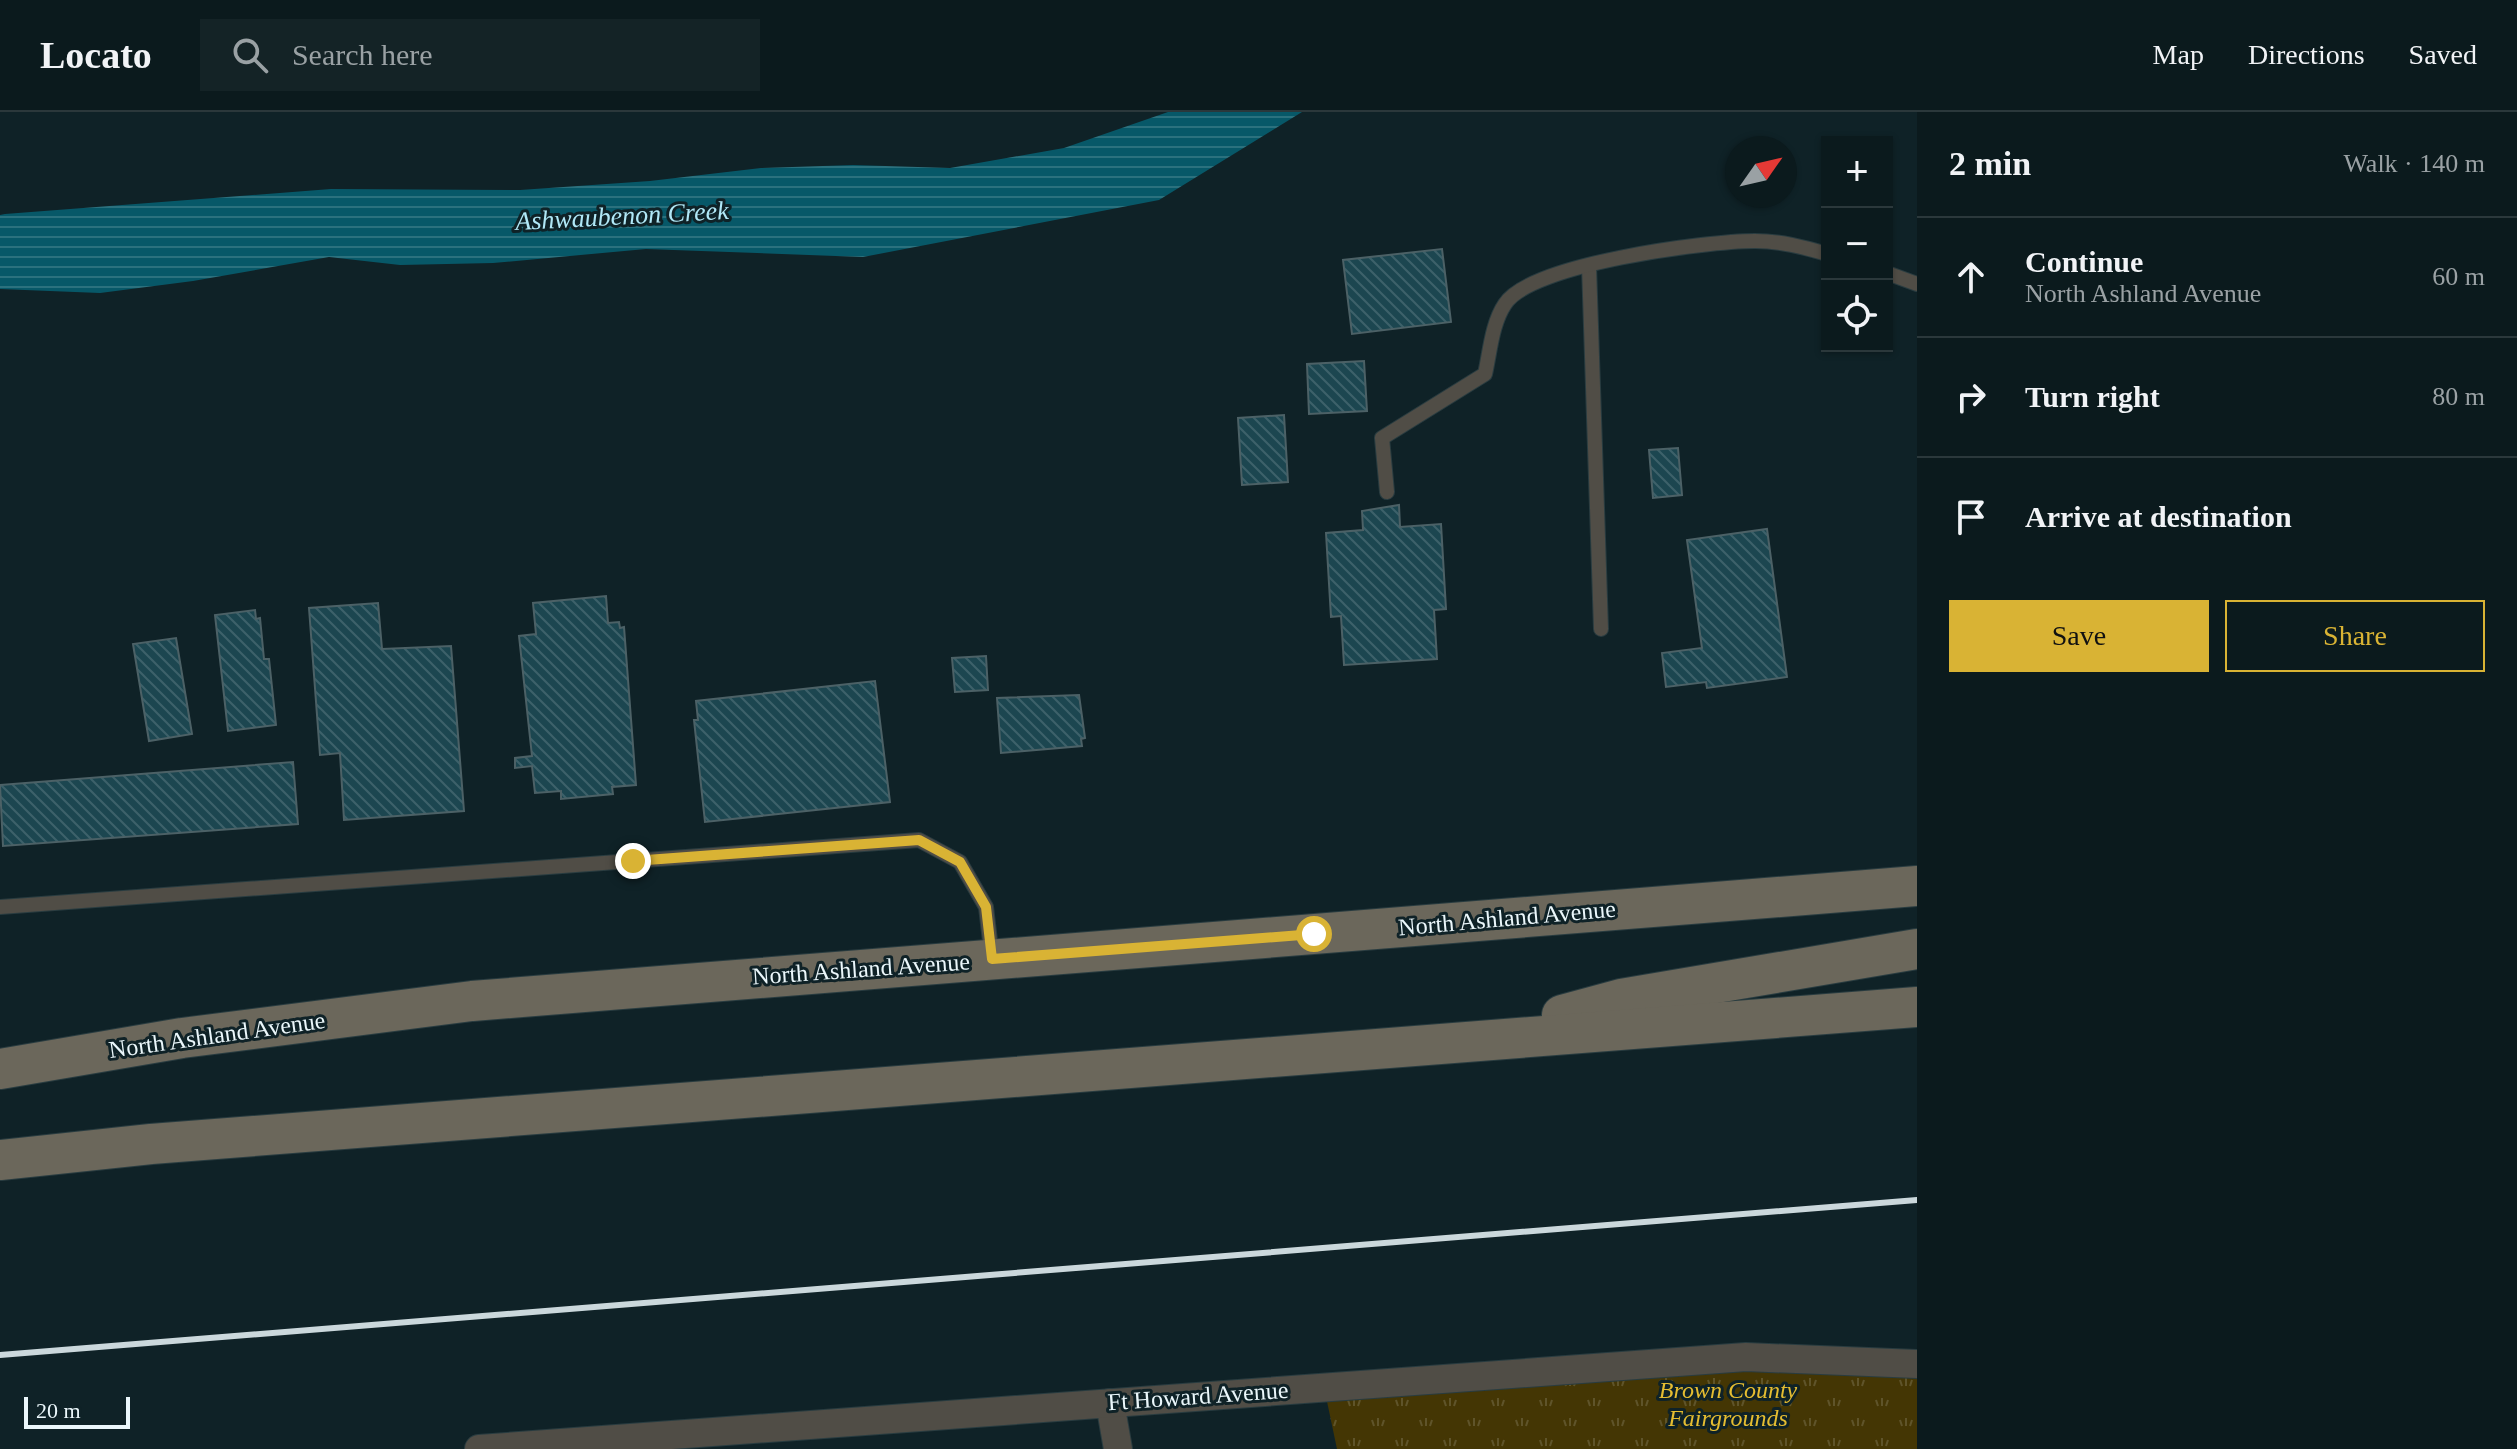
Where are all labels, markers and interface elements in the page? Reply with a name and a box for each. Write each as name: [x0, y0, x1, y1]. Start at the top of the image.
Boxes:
search box: [200, 19, 760, 91]
icon: search: [228, 33, 272, 77]
text: Locato: [40, 34, 152, 76]
text: Search here: [292, 38, 433, 71]
text: Map: [2153, 39, 2204, 70]
text: Directions: [2248, 39, 2365, 70]
text: Saved: [2409, 39, 2477, 70]
north arrow: [1725, 136, 1797, 208]
map controls: [1821, 136, 1893, 352]
button: +: [1821, 136, 1893, 208]
text: 2 min: [1949, 145, 2031, 182]
text: Walk · 140 m: [2343, 149, 2485, 178]
water label: Ashwaubenon Creek: [513, 196, 730, 236]
button: −: [1821, 208, 1893, 280]
text: Continue: [2025, 245, 2143, 278]
icon: ahead: [1949, 255, 1993, 299]
text: 60 m: [2432, 262, 2485, 291]
text: North Ashland Avenue: [2025, 279, 2261, 308]
button: locate: [1821, 280, 1893, 352]
icon: right: [1949, 375, 1993, 419]
text: Turn right: [2025, 380, 2160, 413]
text: 80 m: [2432, 382, 2485, 411]
icon: arrive: [1949, 495, 1993, 539]
text: Arrive at destination: [2025, 500, 2292, 533]
button: Save: [1949, 600, 2209, 672]
button: Share: [2225, 600, 2485, 672]
route end: [615, 843, 651, 879]
street label: North Ashland Avenue: [1397, 896, 1617, 940]
route start: [1296, 916, 1332, 952]
street label: North Ashland Avenue: [751, 948, 971, 990]
street label: North Ashland Avenue: [107, 1007, 327, 1063]
street label: Ft Howard Avenue: [1107, 1377, 1289, 1415]
park label: Brown County Fairgrounds: [1659, 1377, 1798, 1431]
scale bar: [24, 1393, 130, 1429]
text: 20 m: [36, 1398, 81, 1423]

